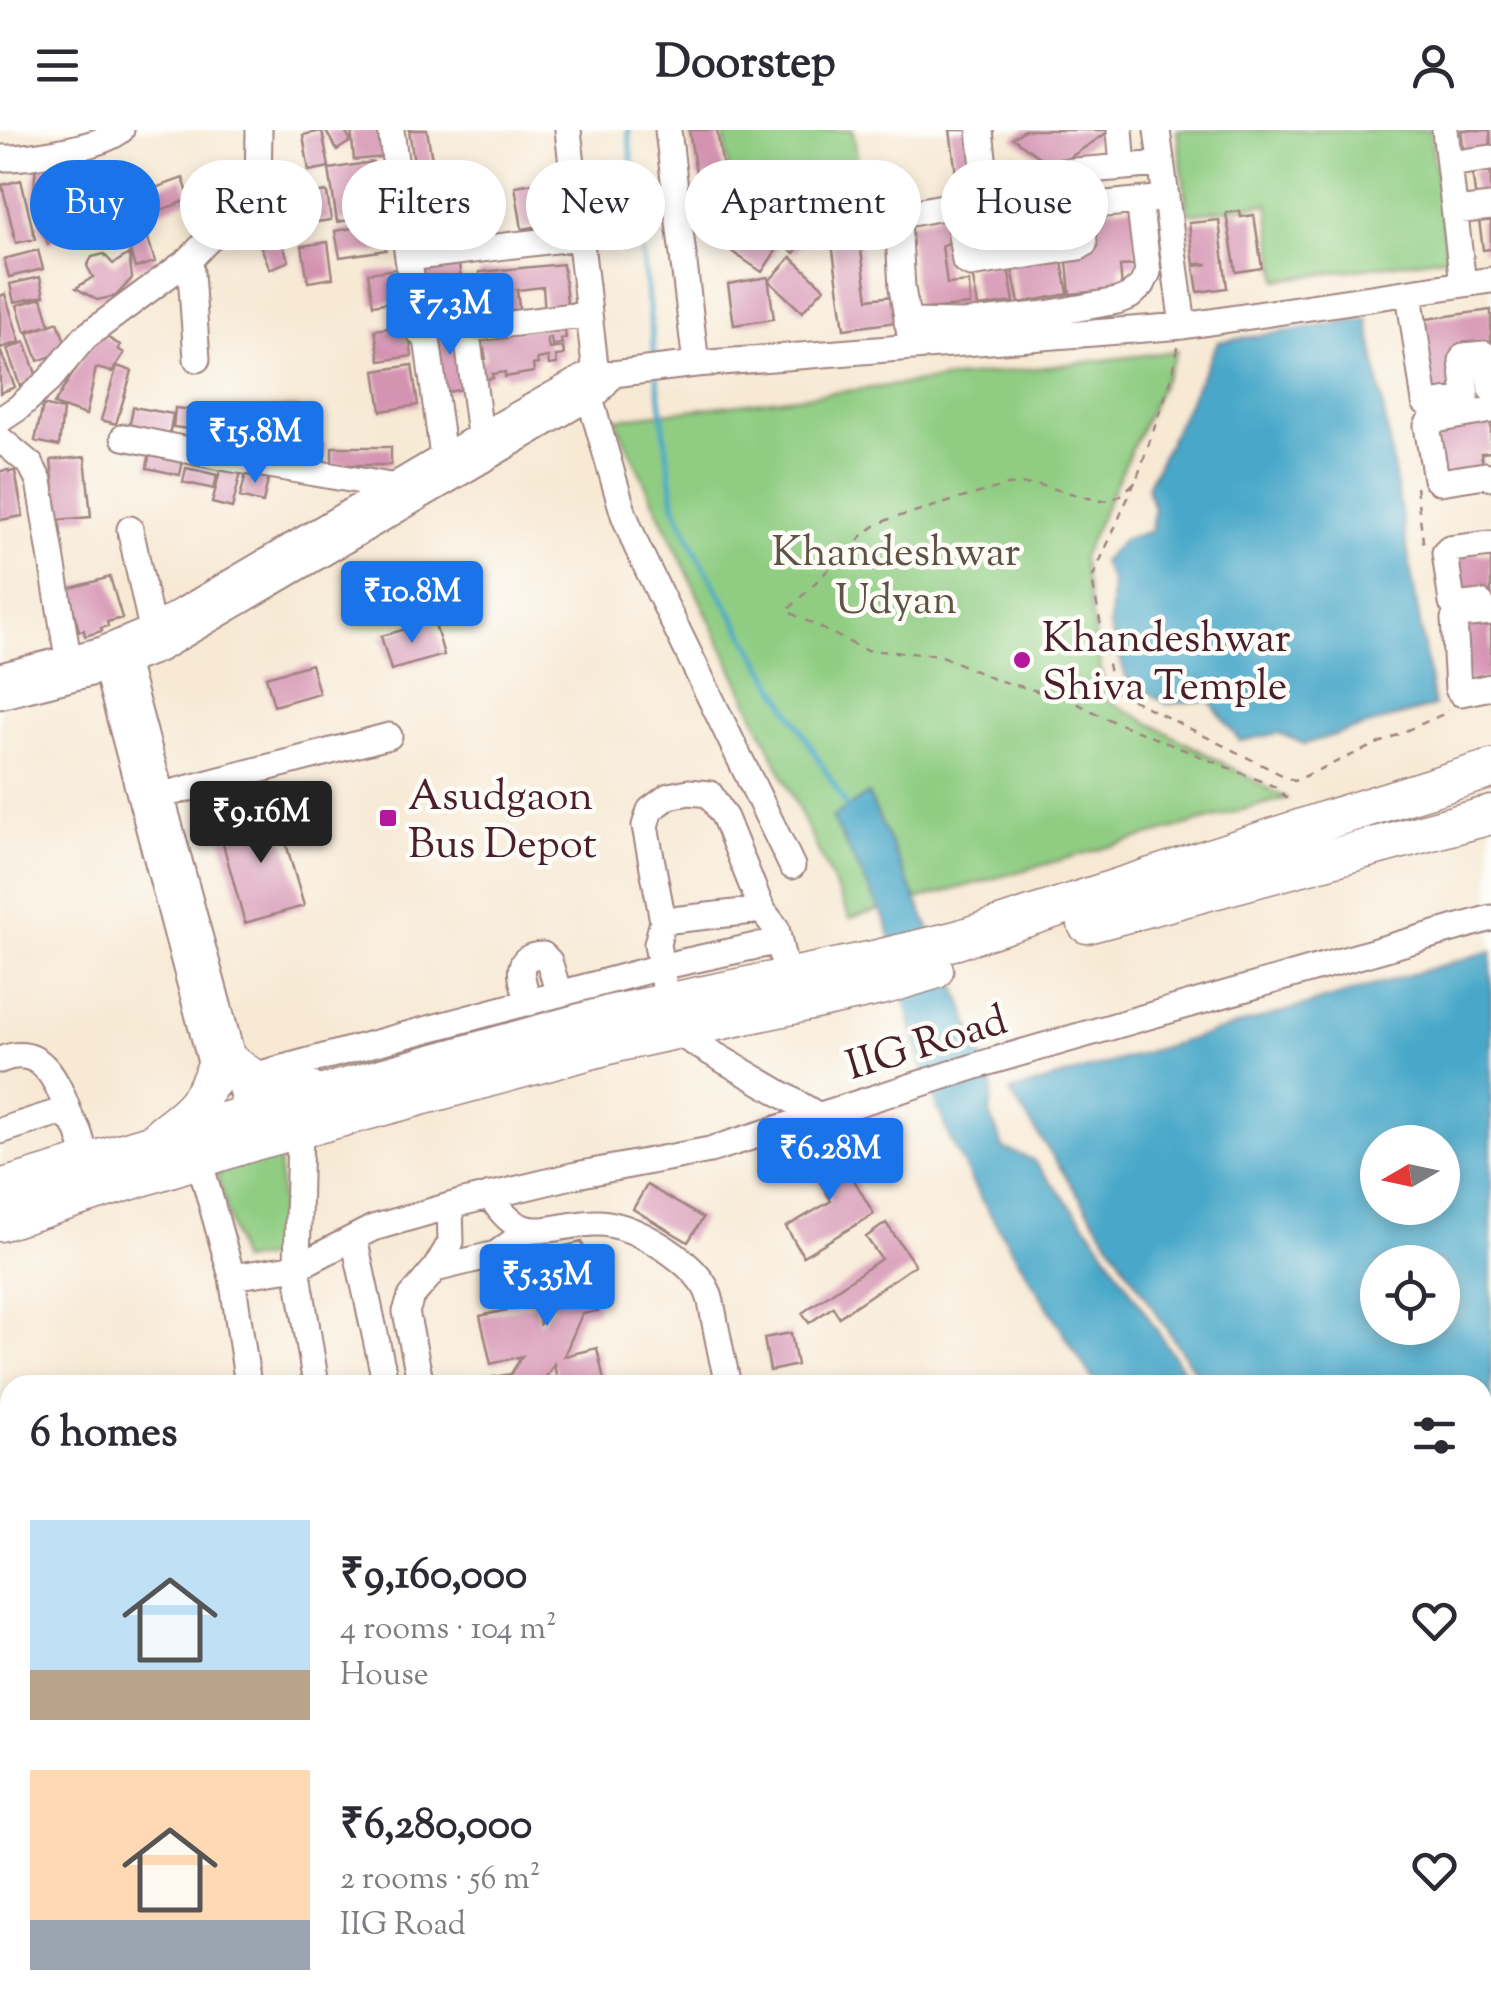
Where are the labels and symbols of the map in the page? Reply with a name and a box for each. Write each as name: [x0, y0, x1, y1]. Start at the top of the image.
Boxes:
pin: ₹7.3M: [380, 273, 520, 358]
pin: ₹15.8M: [174, 401, 336, 486]
park label: Khandeshwar Udyan: [772, 525, 1020, 633]
pin: ₹10.8M: [331, 561, 493, 646]
place label: Khandeshwar Shiva Temple: [1042, 611, 1291, 719]
marker: Khandeshwar Shiva Temple: [1011, 649, 1033, 671]
place label: Asudgaon Bus Depot: [408, 769, 597, 877]
pin: ₹9.16M: [180, 781, 342, 866]
marker: Asudgaon Bus Depot: [377, 807, 399, 829]
street label: IIG Road: [840, 993, 1015, 1099]
pin: ₹6.28M: [749, 1118, 911, 1203]
north arrow: [1360, 1125, 1460, 1225]
pin: ₹5.35M: [466, 1244, 628, 1329]

